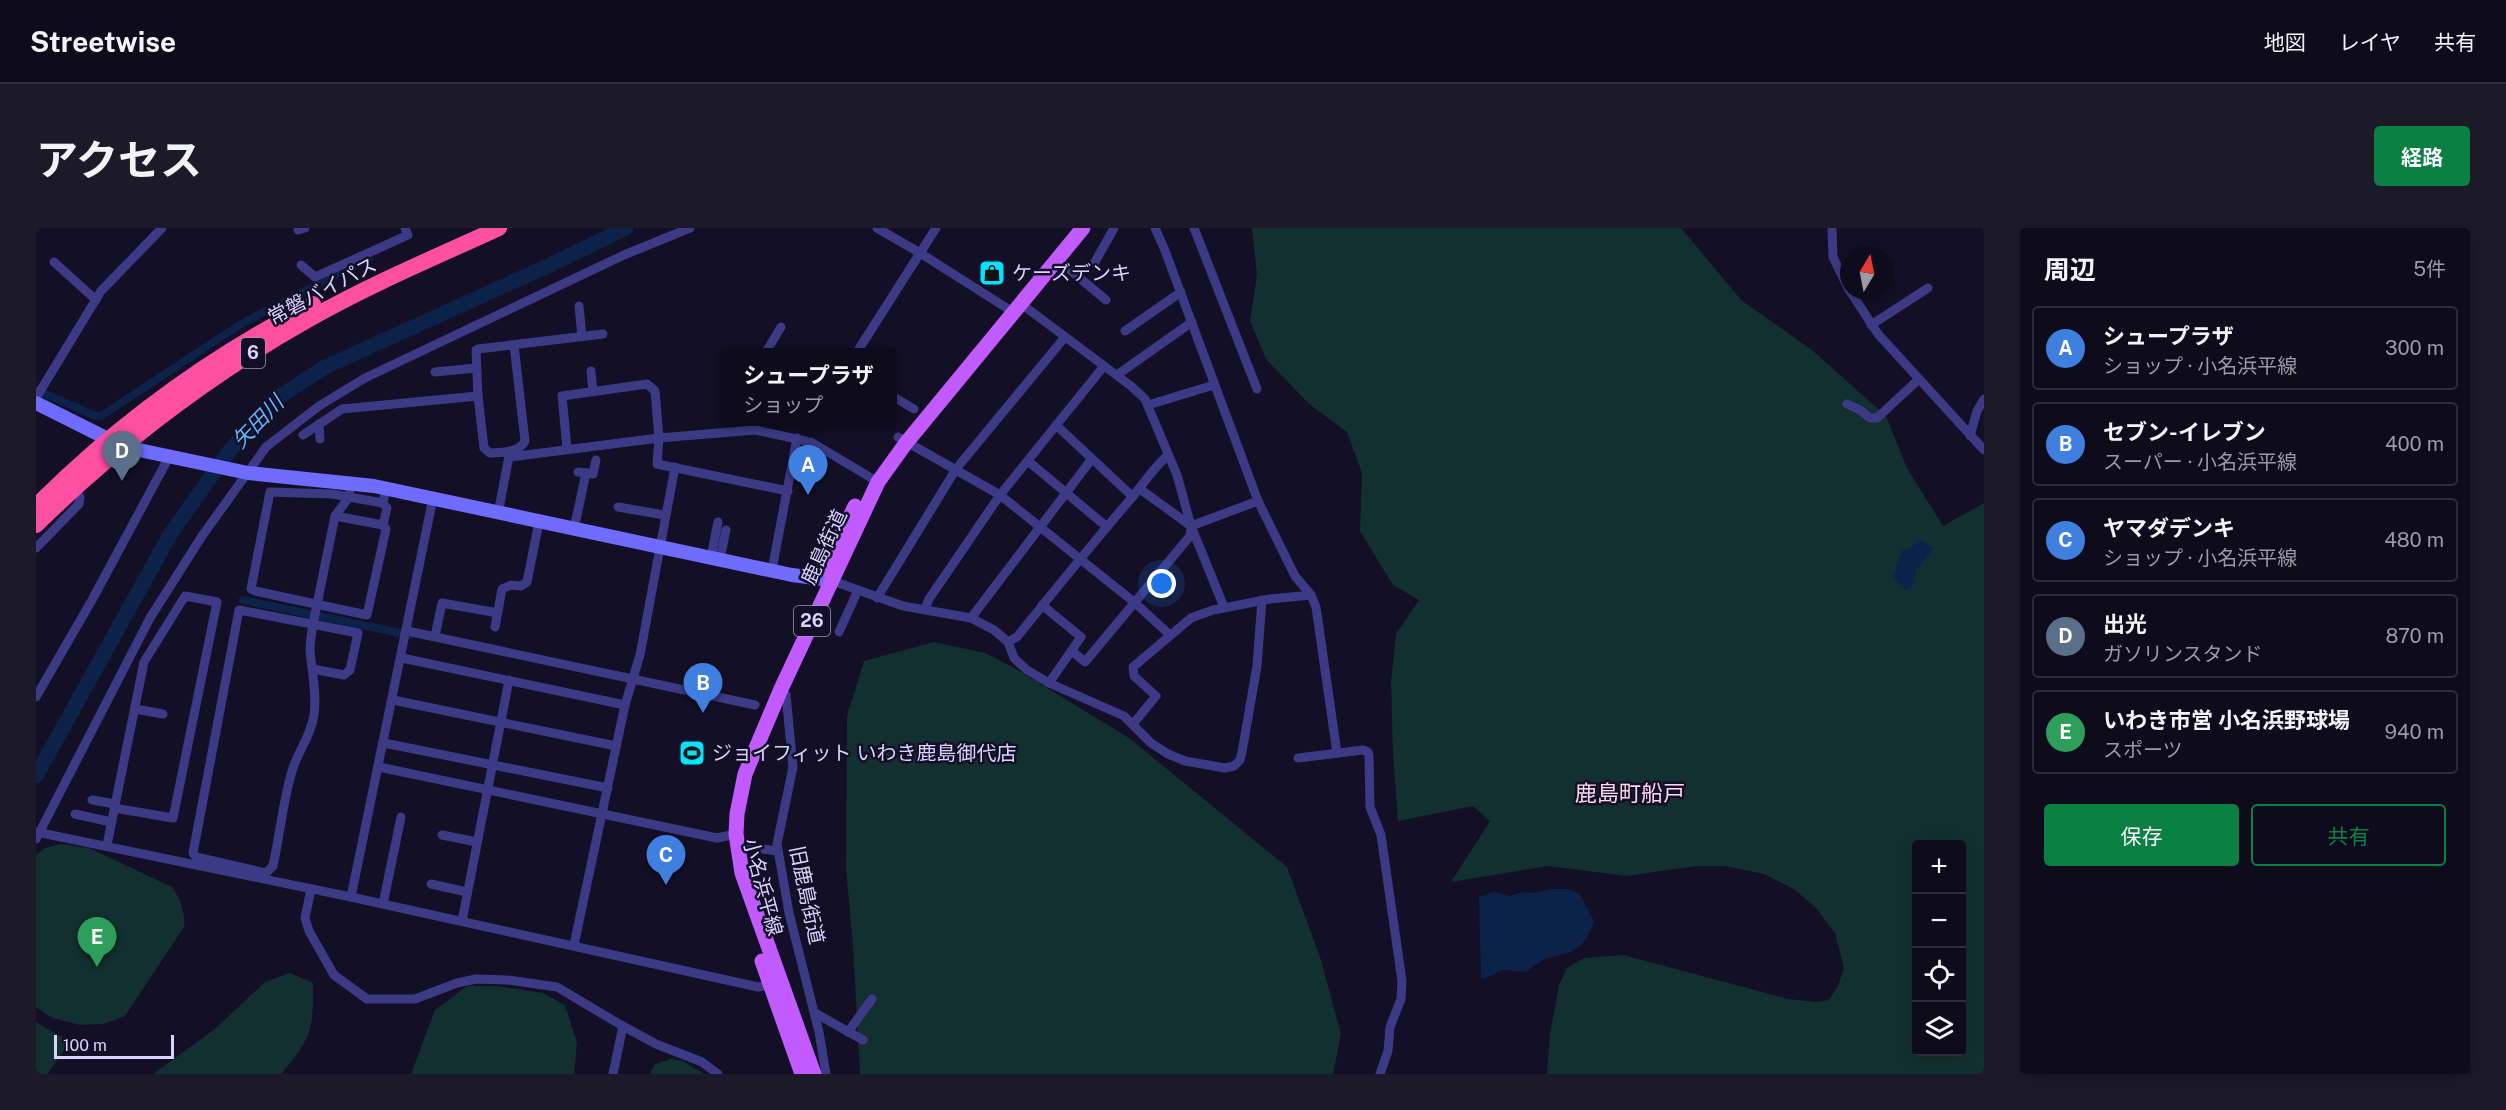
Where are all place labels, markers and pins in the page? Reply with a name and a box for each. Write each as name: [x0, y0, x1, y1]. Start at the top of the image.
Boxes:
shop icon: ケーズデンキ: [977, 258, 1007, 288]
place label: ケーズデンキ: [1012, 261, 1131, 285]
pin: D: [102, 432, 142, 481]
pin: A: [788, 446, 828, 495]
pin: B: [684, 664, 722, 713]
sports icon: ジョイフィット いわき鹿島御代店: [677, 738, 707, 768]
place label: ジョイフィット いわき鹿島御代店: [712, 741, 1016, 765]
pin: C: [646, 836, 686, 885]
pin: E: [78, 918, 116, 967]

